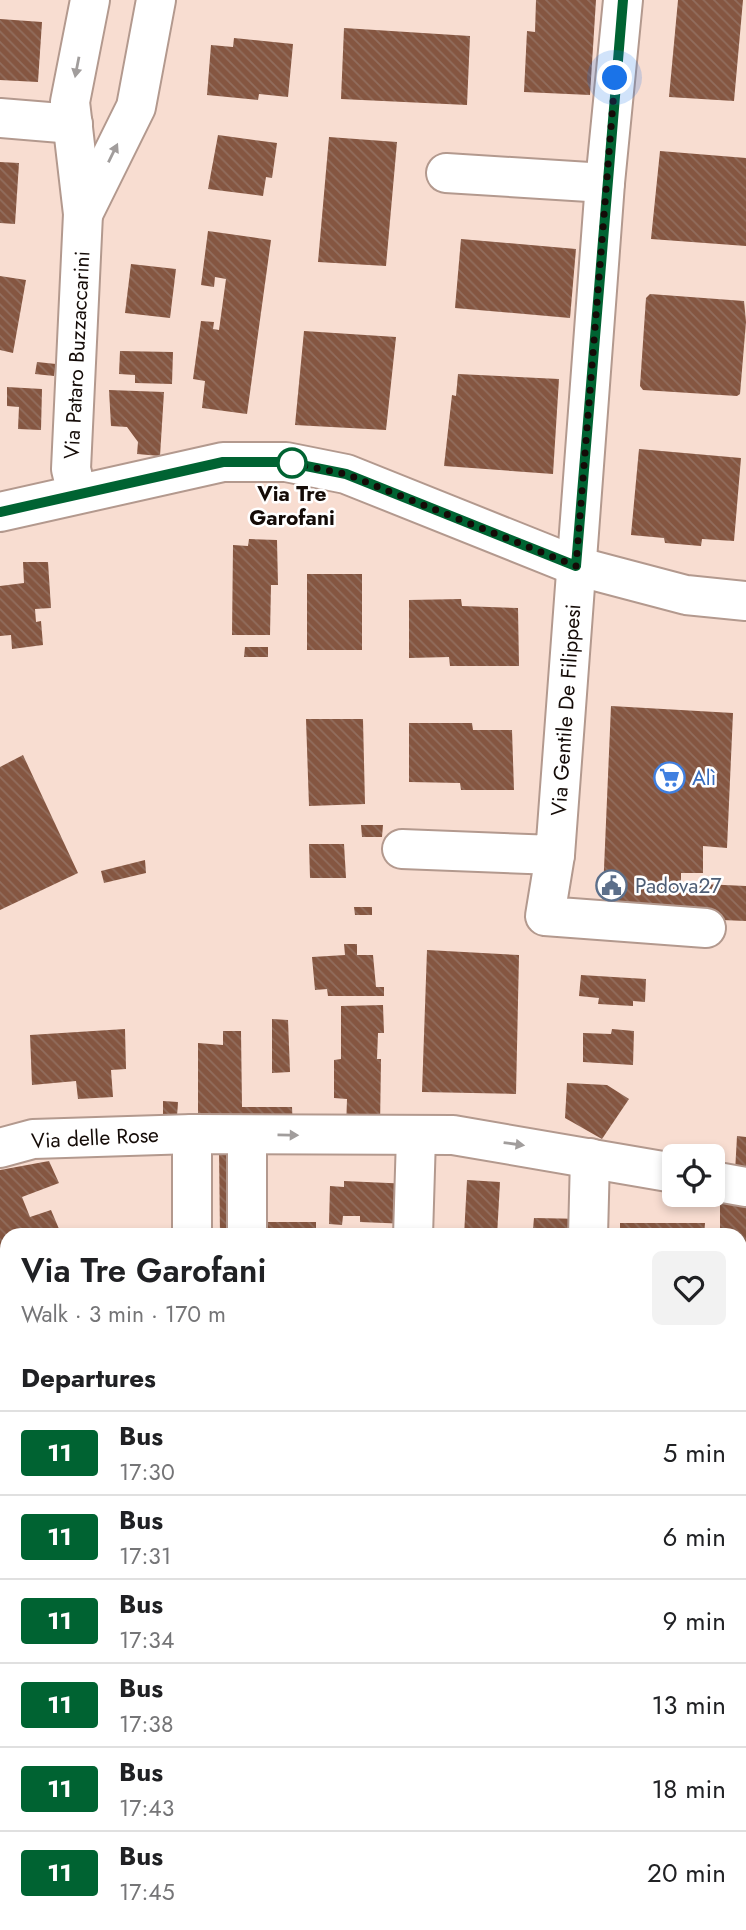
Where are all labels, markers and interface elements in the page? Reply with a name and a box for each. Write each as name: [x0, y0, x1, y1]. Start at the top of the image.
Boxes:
one-way arrow: [72, 56, 83, 78]
your location: [597, 60, 632, 95]
one-way arrow: [107, 143, 118, 163]
street label: Via Pataro Buzzaccarini: [57, 250, 97, 460]
marker: Via Tre Garofani: [277, 448, 307, 478]
place label: Via Tre Garofani: [249, 479, 335, 533]
street label: Via Gentile De Filippesi: [544, 603, 588, 817]
supermarket icon: Alì: [652, 761, 686, 795]
place label: Alì: [692, 763, 716, 793]
public building icon: Padova27: [595, 869, 629, 903]
place label: Padova27: [635, 871, 721, 901]
street label: Via delle Rose: [30, 1120, 160, 1156]
one-way arrow: [277, 1130, 299, 1141]
one-way arrow: [504, 1139, 526, 1150]
map controls: [662, 1144, 725, 1207]
button: locate: [662, 1144, 725, 1207]
text: Via Tre Garofani: [21, 1247, 266, 1294]
button: heart: [652, 1251, 726, 1325]
text: Walk · 3 min · 170 m: [21, 1297, 226, 1331]
text: Departures: [21, 1359, 156, 1397]
text: Bus: [119, 1417, 163, 1455]
text: 5 min: [663, 1434, 726, 1472]
text: 11: [47, 1435, 72, 1470]
text: 17:30: [119, 1455, 175, 1489]
text: Bus: [119, 1501, 163, 1539]
text: 6 min: [663, 1518, 726, 1556]
text: 11: [47, 1519, 72, 1554]
text: 17:31: [119, 1539, 171, 1573]
text: Bus: [119, 1585, 163, 1623]
text: 9 min: [663, 1602, 726, 1640]
text: 11: [47, 1603, 72, 1638]
text: 17:34: [119, 1623, 174, 1657]
text: Bus: [119, 1669, 163, 1707]
text: 13 min: [652, 1686, 726, 1724]
text: 11: [47, 1687, 72, 1722]
text: 17:38: [119, 1707, 173, 1741]
text: Bus: [119, 1753, 163, 1791]
text: 18 min: [652, 1770, 726, 1808]
text: 11: [47, 1771, 72, 1806]
text: 17:43: [119, 1791, 174, 1825]
text: Bus: [119, 1837, 163, 1875]
text: 20 min: [647, 1854, 726, 1892]
text: 11: [47, 1855, 72, 1890]
text: 17:45: [119, 1875, 175, 1909]

